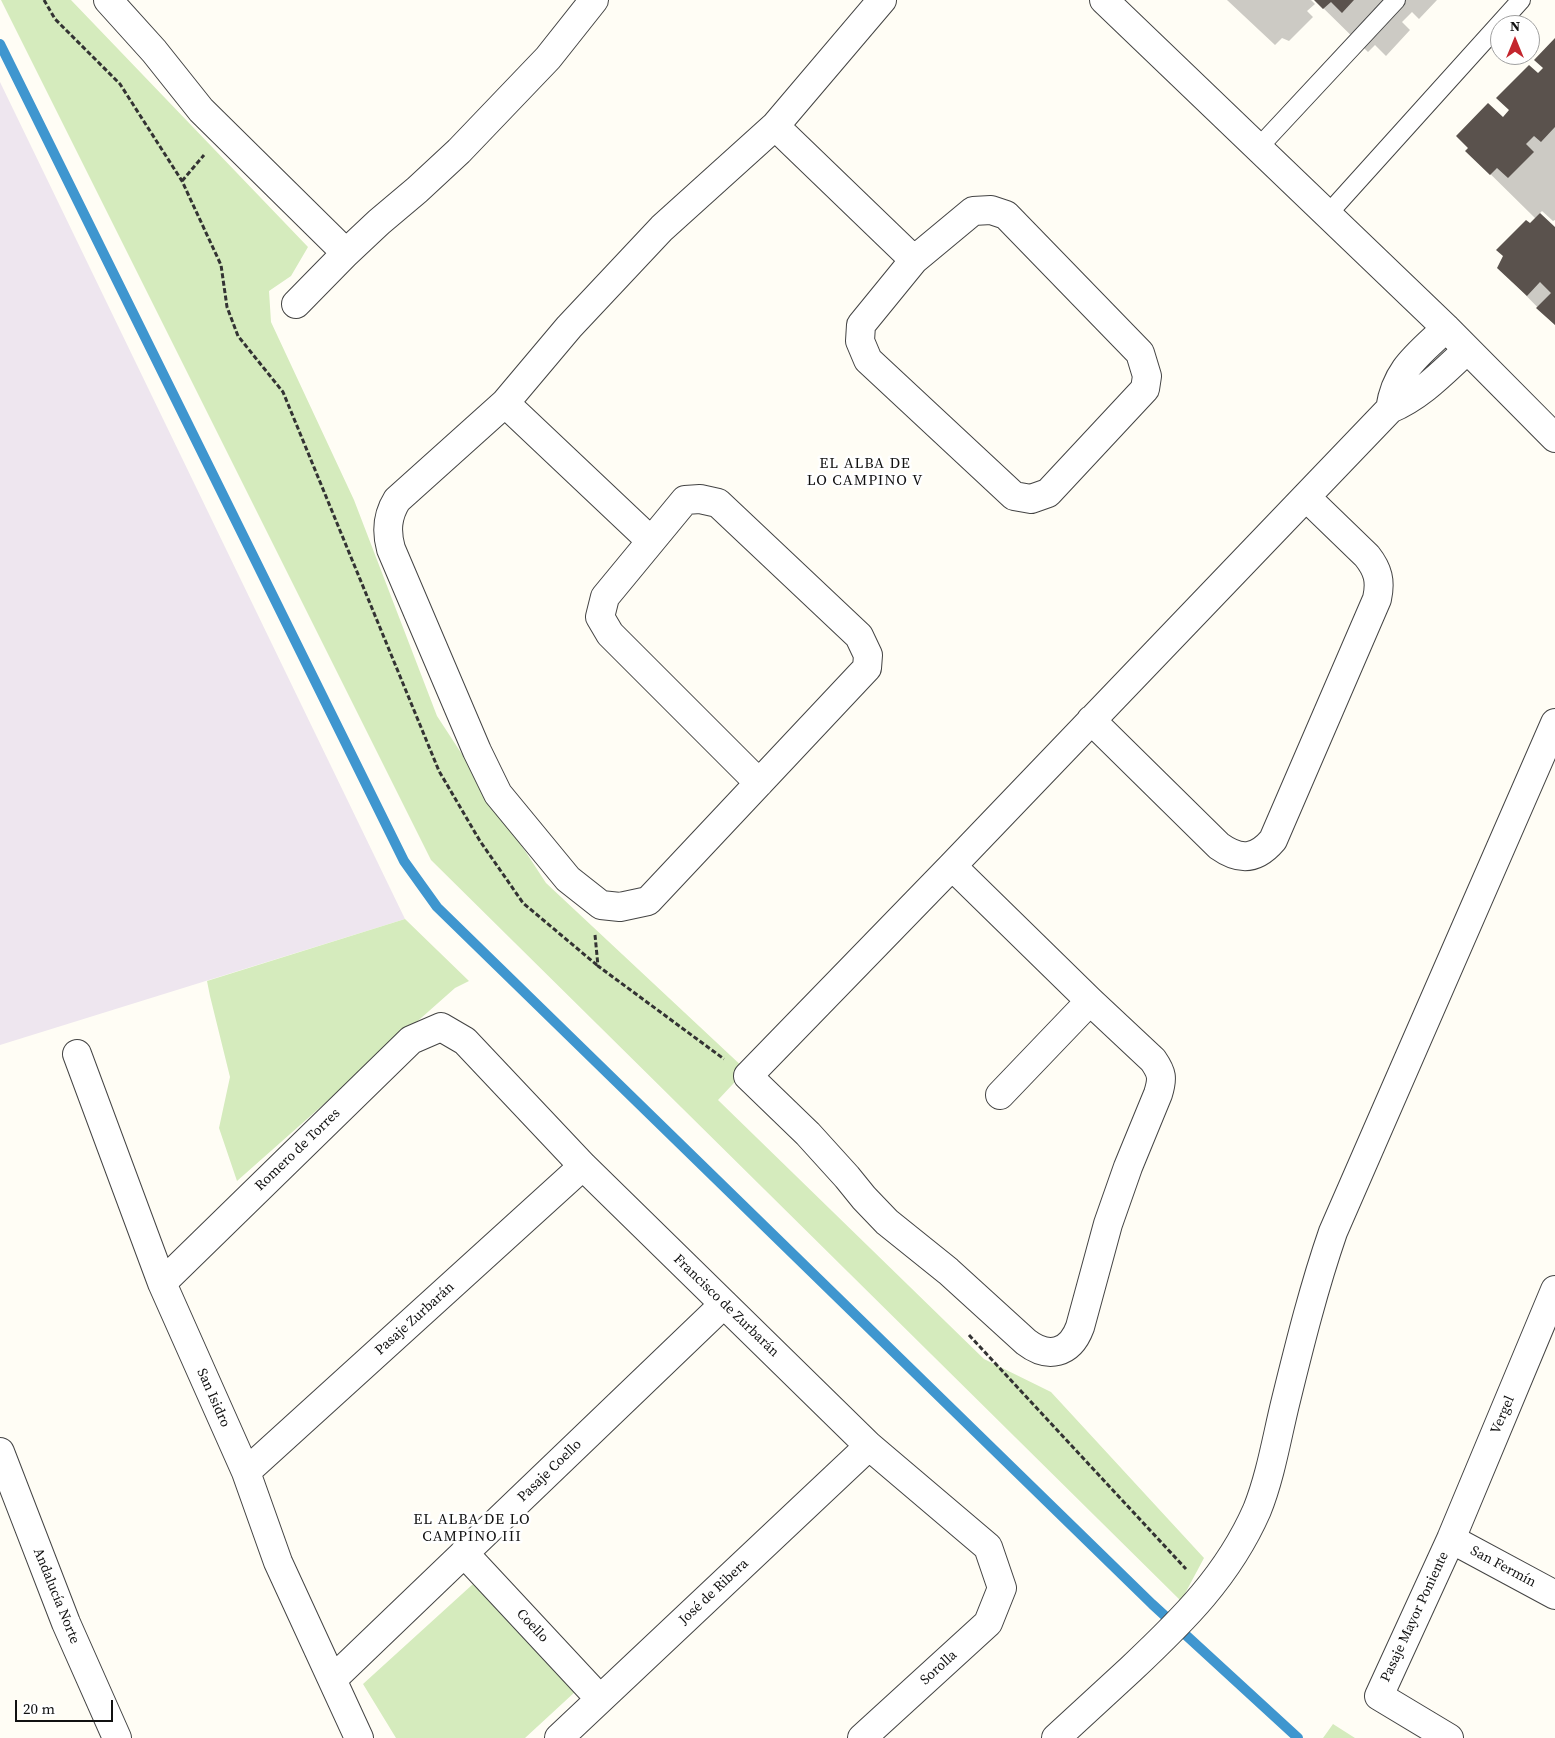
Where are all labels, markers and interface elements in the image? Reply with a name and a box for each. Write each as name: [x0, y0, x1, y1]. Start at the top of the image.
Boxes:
north arrow: [1490, 15, 1540, 65]
text: N: [1510, 16, 1520, 36]
district label: EL ALBA DE LO CAMPINO V: [805, 455, 925, 490]
street label: Romero de Torres: [252, 1105, 344, 1195]
street label: Francisco de Zurbarán: [670, 1251, 782, 1361]
street label: Pasaje Zurbarán: [372, 1279, 458, 1359]
street label: San Isidro: [193, 1366, 233, 1430]
street label: Vergel: [1488, 1393, 1518, 1437]
street label: Pasaje Coello: [515, 1436, 585, 1506]
district label: EL ALBA DE LO CAMPINO III: [412, 1511, 532, 1546]
street label: San Fermín: [1467, 1543, 1539, 1591]
street label: Andalucía Norte: [29, 1546, 83, 1646]
street label: Pasaje Mayor Poniente: [1377, 1549, 1453, 1685]
street label: José de Ribera: [676, 1556, 752, 1628]
street label: Coello: [512, 1606, 552, 1646]
street label: Sorolla: [917, 1647, 961, 1689]
scale bar: [18, 1690, 115, 1722]
text: 20 m: [23, 1698, 55, 1719]

